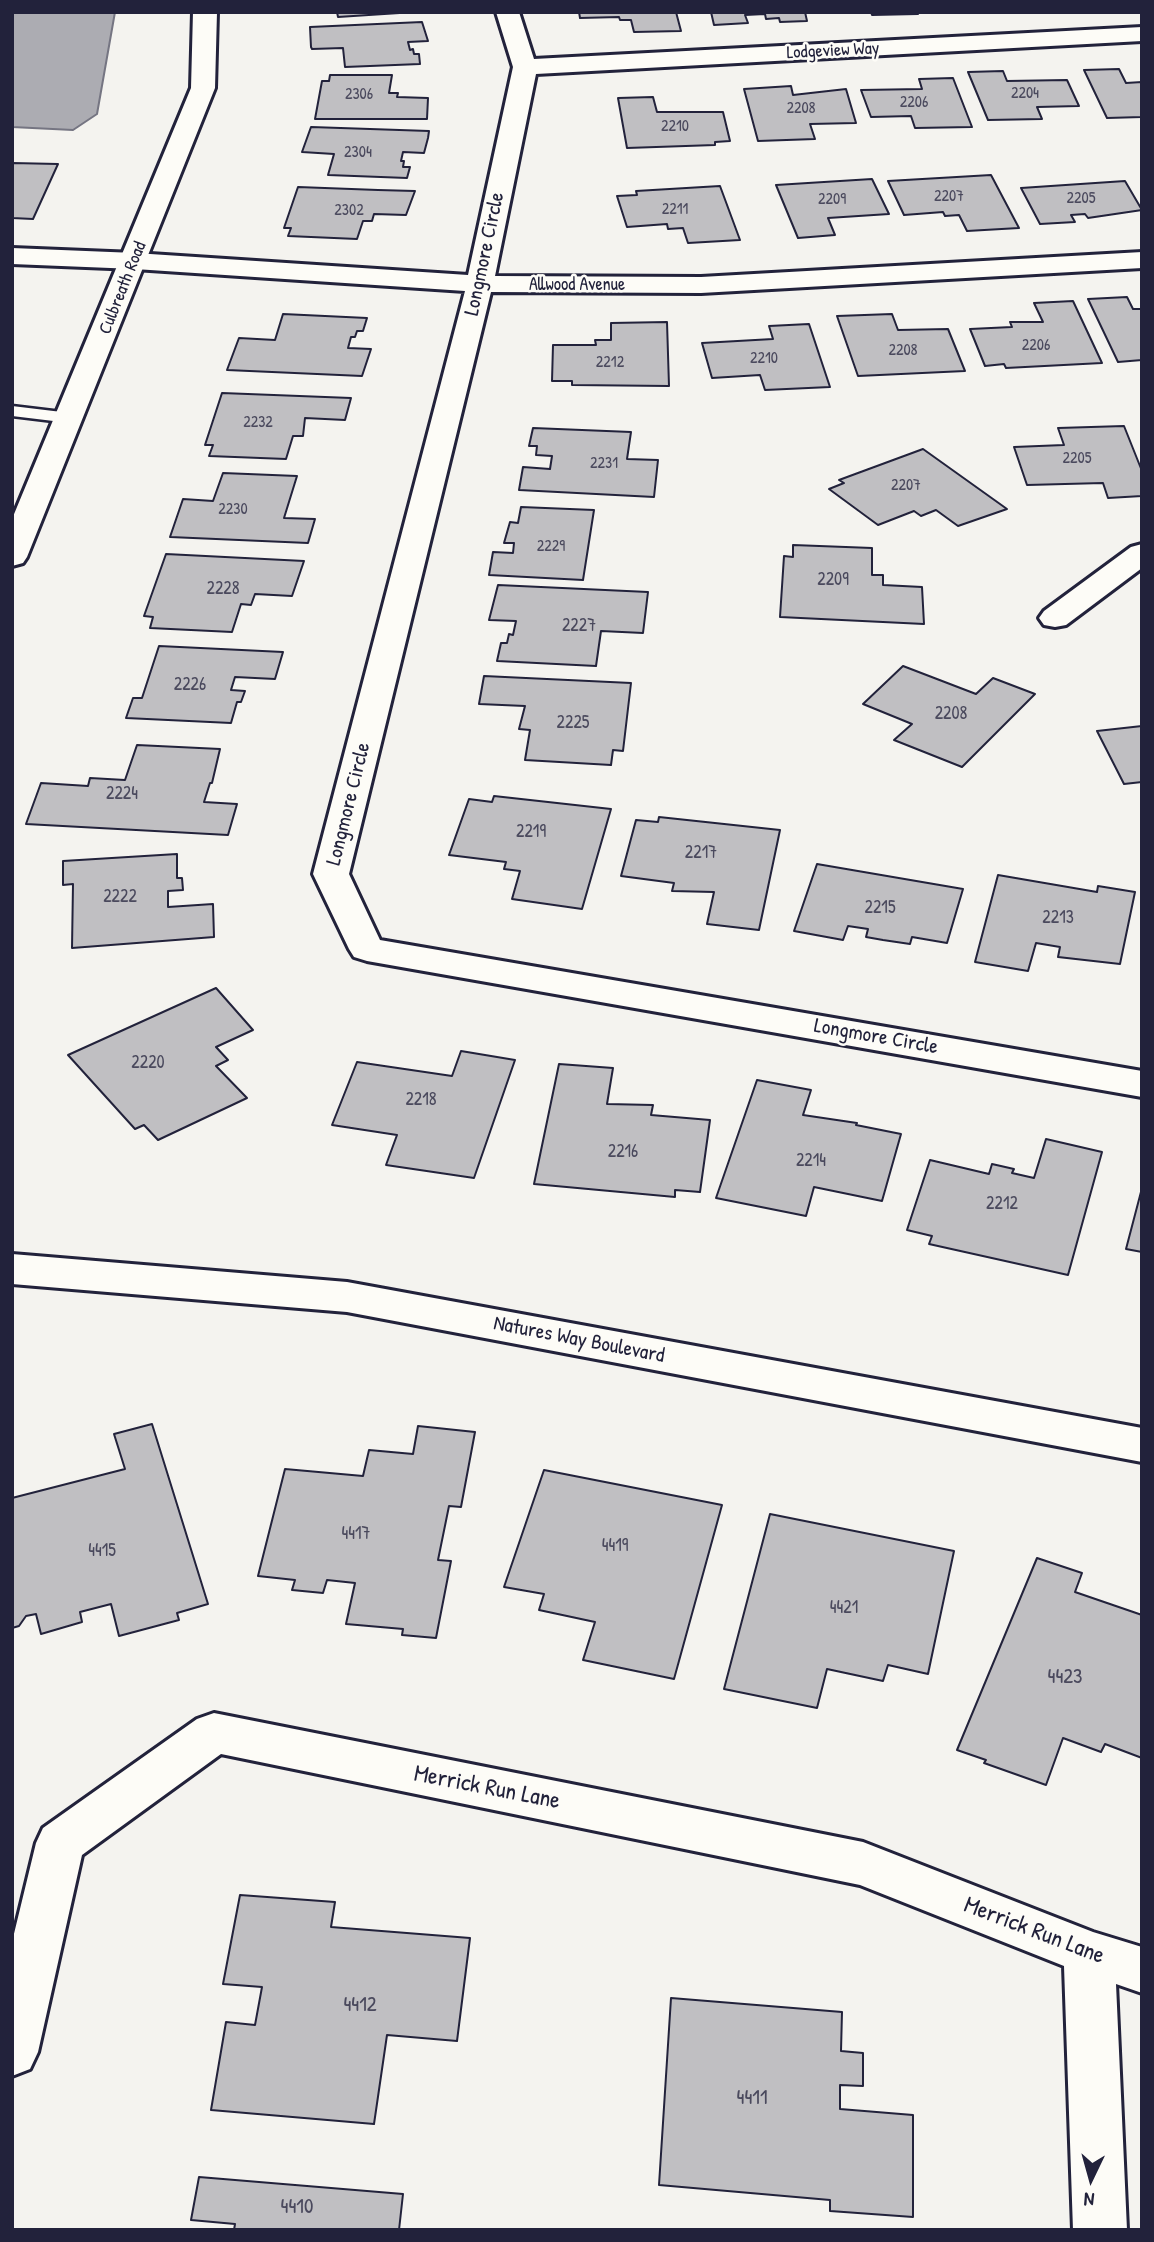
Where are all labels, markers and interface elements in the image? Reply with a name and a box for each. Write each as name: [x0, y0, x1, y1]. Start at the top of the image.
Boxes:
street label: Lodgeview Way: [786, 38, 880, 64]
house number: 2204: [1011, 84, 1039, 104]
house number: 2306: [345, 85, 373, 105]
house number: 2206: [900, 93, 928, 113]
house number: 2208: [786, 99, 816, 119]
house number: 2210: [661, 117, 689, 137]
house number: 2304: [344, 143, 372, 163]
house number: 2207: [934, 187, 964, 207]
house number: 2205: [1067, 189, 1095, 209]
street label: Longmore Circle: [460, 190, 510, 318]
house number: 2209: [818, 190, 846, 210]
house number: 2211: [662, 200, 688, 220]
house number: 2302: [334, 201, 364, 221]
street label: Culbreath Road: [95, 239, 151, 337]
street label: Allwood Avenue: [529, 274, 625, 296]
house number: 2206: [1022, 336, 1050, 356]
house number: 2208: [888, 341, 918, 361]
house number: 2210: [750, 349, 778, 369]
house number: 2212: [596, 353, 624, 373]
house number: 2232: [243, 413, 273, 433]
house number: 2205: [1063, 449, 1091, 469]
house number: 2231: [590, 454, 618, 474]
house number: 2207: [891, 476, 921, 496]
house number: 2230: [218, 500, 248, 520]
house number: 2229: [537, 537, 565, 557]
house number: 2209: [817, 569, 849, 591]
house number: 2228: [206, 578, 240, 600]
house number: 2227: [562, 615, 596, 637]
house number: 2226: [174, 674, 206, 696]
house number: 2208: [935, 703, 967, 725]
house number: 2225: [557, 712, 589, 734]
street label: Longmore Circle: [322, 740, 376, 868]
house number: 2224: [106, 783, 138, 805]
house number: 2219: [516, 821, 546, 843]
house number: 2217: [685, 842, 717, 864]
house number: 2222: [103, 886, 137, 908]
house number: 2215: [865, 897, 895, 919]
house number: 2213: [1042, 907, 1074, 929]
street label: Longmore Circle: [812, 1014, 940, 1060]
house number: 2220: [131, 1052, 165, 1074]
house number: 2218: [405, 1089, 437, 1111]
house number: 2216: [608, 1141, 638, 1163]
house number: 2214: [796, 1150, 826, 1172]
house number: 2212: [986, 1193, 1018, 1215]
street label: Natures Way Boulevard: [491, 1311, 667, 1369]
house number: 4417: [342, 1523, 370, 1545]
house number: 4419: [602, 1535, 628, 1557]
house number: 4415: [88, 1540, 116, 1562]
house number: 4421: [830, 1597, 858, 1619]
house number: 4423: [1048, 1664, 1082, 1690]
street label: Merrick Run Lane: [412, 1760, 562, 1816]
street label: Merrick Run Lane: [960, 1891, 1108, 1971]
house number: 4412: [343, 1992, 377, 2018]
house number: 4411: [737, 2085, 767, 2111]
north arrow: [1056, 2144, 1126, 2214]
text: N: [1083, 2187, 1095, 2213]
house number: 4410: [281, 2194, 313, 2220]

